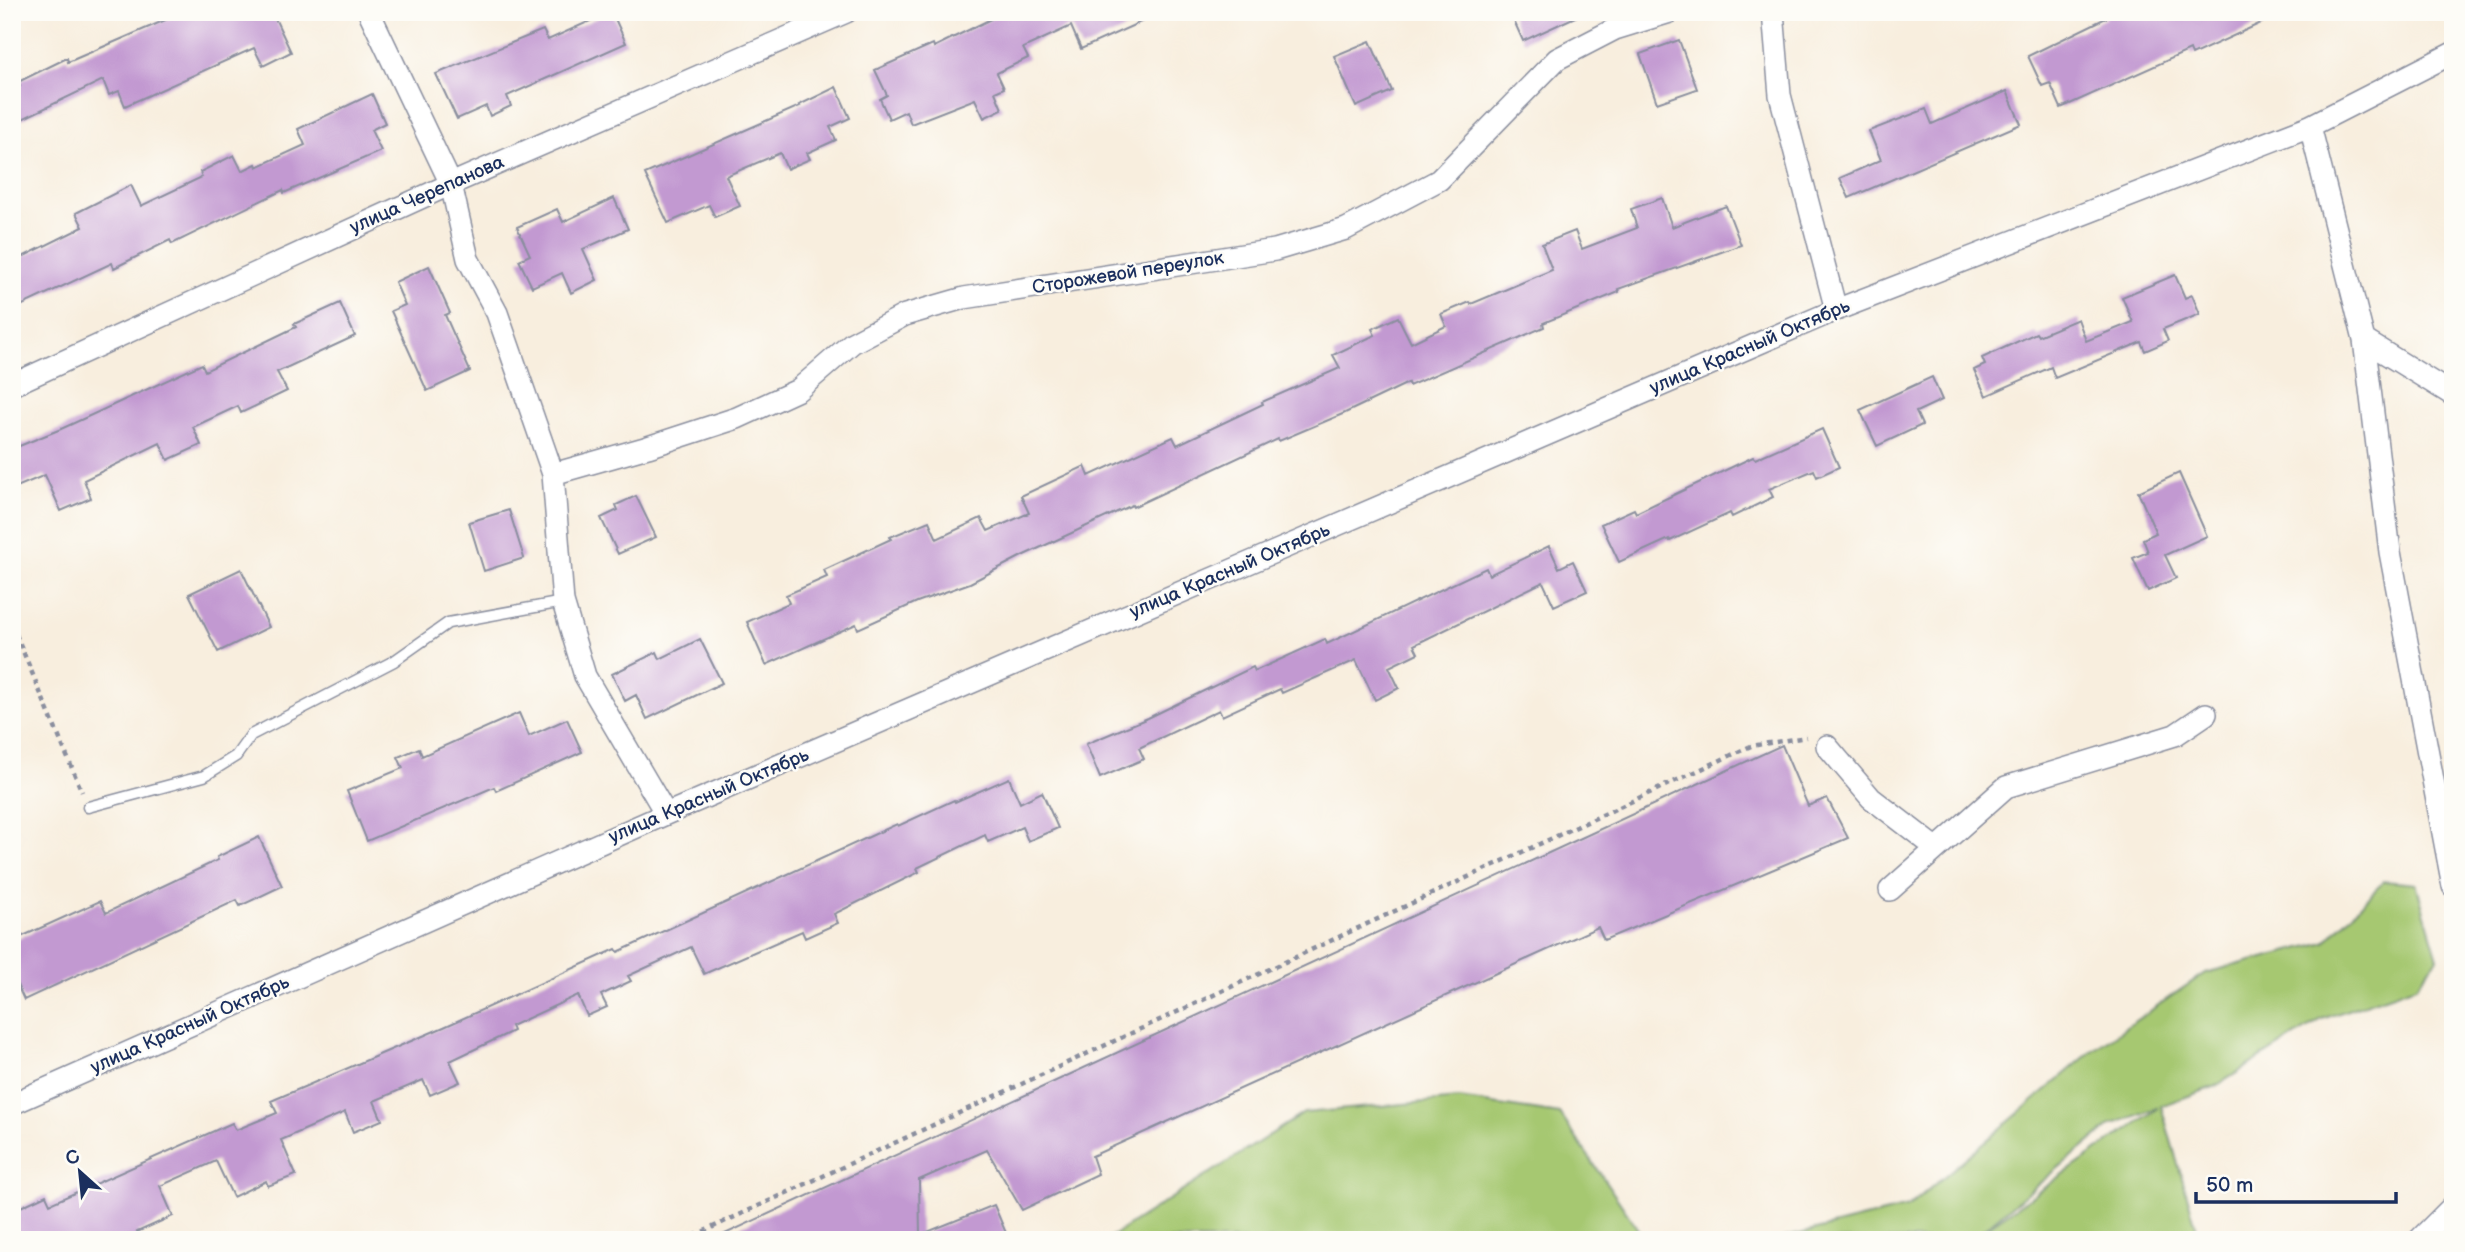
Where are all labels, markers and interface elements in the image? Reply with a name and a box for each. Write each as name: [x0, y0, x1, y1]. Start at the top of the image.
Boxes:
street label: улица Черепанова: [346, 151, 508, 239]
street label: Сторожевой переулок: [1031, 246, 1225, 300]
street label: улица Красный Октябрь: [1646, 294, 1854, 400]
street label: улица Красный Октябрь: [1126, 518, 1334, 624]
street label: улица Красный Октябрь: [605, 743, 813, 849]
street label: улица Красный Октябрь: [87, 970, 294, 1079]
north arrow: [46, 1136, 116, 1206]
text: С: [62, 1145, 84, 1171]
scale bar: [2196, 1161, 2395, 1205]
text: 50 m: [2206, 1173, 2253, 1198]

